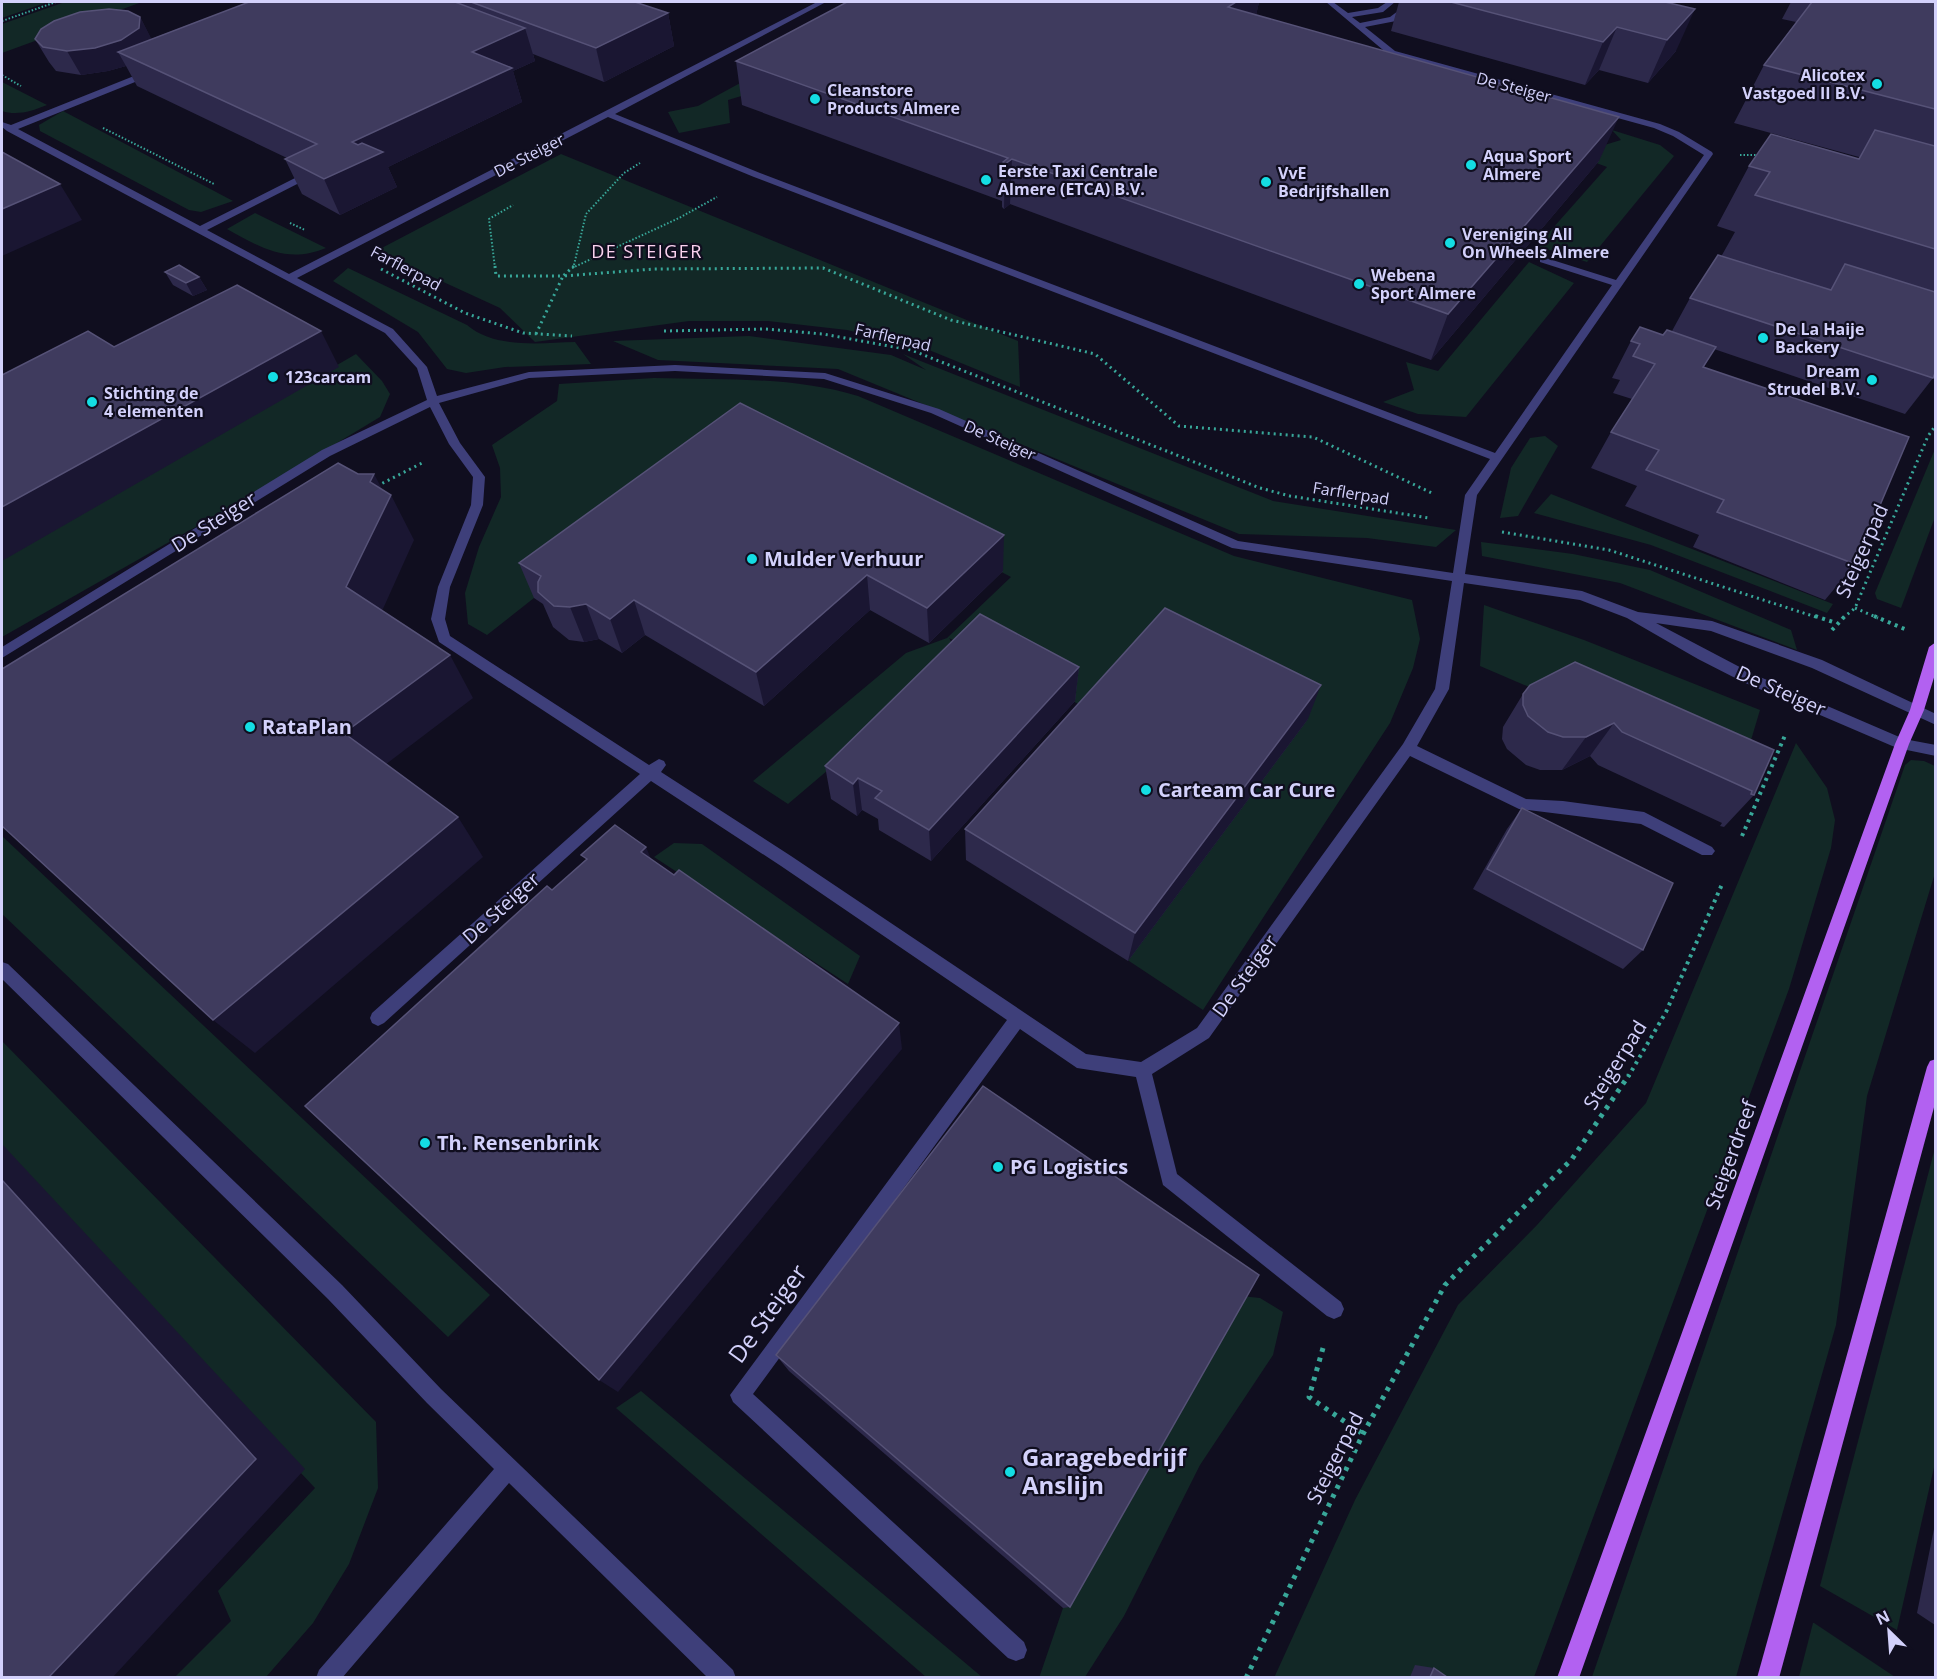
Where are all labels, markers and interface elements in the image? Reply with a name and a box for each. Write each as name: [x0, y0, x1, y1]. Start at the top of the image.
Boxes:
place label: Alicotex Vastgoed II B.V.: [1742, 64, 1866, 104]
street label: De Steiger: [1474, 66, 1554, 108]
marker: Alicotex Vastgoed II B.V.: [1870, 77, 1884, 91]
place label: Cleanstore Products Almere: [827, 79, 960, 119]
marker: Cleanstore Products Almere: [808, 92, 822, 106]
street label: De Steiger: [490, 128, 568, 182]
place label: Aqua Sport Almere: [1483, 145, 1572, 185]
marker: Aqua Sport Almere: [1464, 158, 1478, 172]
place label: Eerste Taxi Centrale Almere (ETCA) B.V.: [998, 160, 1158, 200]
place label: VvE Bedrijfshallen: [1278, 162, 1389, 202]
marker: Eerste Taxi Centrale Almere (ETCA) B.V.: [979, 173, 993, 187]
marker: VvE Bedrijfshallen: [1259, 175, 1273, 189]
place label: Vereniging All On Wheels Almere: [1462, 223, 1609, 263]
marker: Vereniging All On Wheels Almere: [1443, 236, 1457, 250]
district label: DE STEIGER: [591, 239, 703, 263]
street label: Farflerpad: [367, 240, 445, 296]
place label: Webena Sport Almere: [1371, 264, 1476, 304]
marker: Webena Sport Almere: [1352, 277, 1366, 291]
street label: Farflerpad: [853, 318, 933, 356]
place label: De La Haije Backery: [1775, 318, 1864, 358]
marker: De La Haije Backery: [1756, 331, 1770, 345]
place label: Dream Strudel B.V.: [1768, 360, 1860, 400]
place label: 123carcam: [285, 366, 371, 388]
marker: 123carcam: [266, 370, 280, 384]
marker: Dream Strudel B.V.: [1865, 373, 1879, 387]
place label: Stichting de 4 elementen: [104, 382, 204, 422]
marker: Stichting de 4 elementen: [85, 395, 99, 409]
street label: De Steiger: [961, 414, 1040, 466]
street label: Farflerpad: [1311, 476, 1391, 510]
street label: De Steiger: [166, 485, 261, 558]
street label: Steigerpad: [1829, 500, 1894, 602]
place label: Mulder Verhuur: [764, 545, 923, 572]
marker: Mulder Verhuur: [745, 552, 759, 566]
street label: De Steiger: [1732, 659, 1830, 722]
place label: RataPlan: [262, 713, 352, 740]
marker: RataPlan: [243, 720, 257, 734]
place label: Carteam Car Cure: [1158, 776, 1335, 803]
marker: Carteam Car Cure: [1139, 783, 1153, 797]
street label: De Steiger: [456, 866, 545, 950]
street label: De Steiger: [1206, 929, 1284, 1022]
street label: Steigerpad: [1577, 1015, 1653, 1114]
street label: Steigerdreef: [1698, 1095, 1763, 1213]
place label: Th. Rensenbrink: [437, 1129, 600, 1156]
marker: Th. Rensenbrink: [418, 1136, 432, 1150]
place label: PG Logistics: [1010, 1153, 1128, 1180]
marker: PG Logistics: [991, 1160, 1005, 1174]
street label: De Steiger: [720, 1257, 814, 1369]
street label: Steigerpad: [1300, 1407, 1369, 1509]
place label: Garagebedrijf Anslijn: [1022, 1440, 1188, 1501]
marker: Garagebedrijf Anslijn: [1003, 1465, 1017, 1479]
north arrow: [1859, 1601, 1919, 1661]
text: N: [1872, 1605, 1893, 1630]

